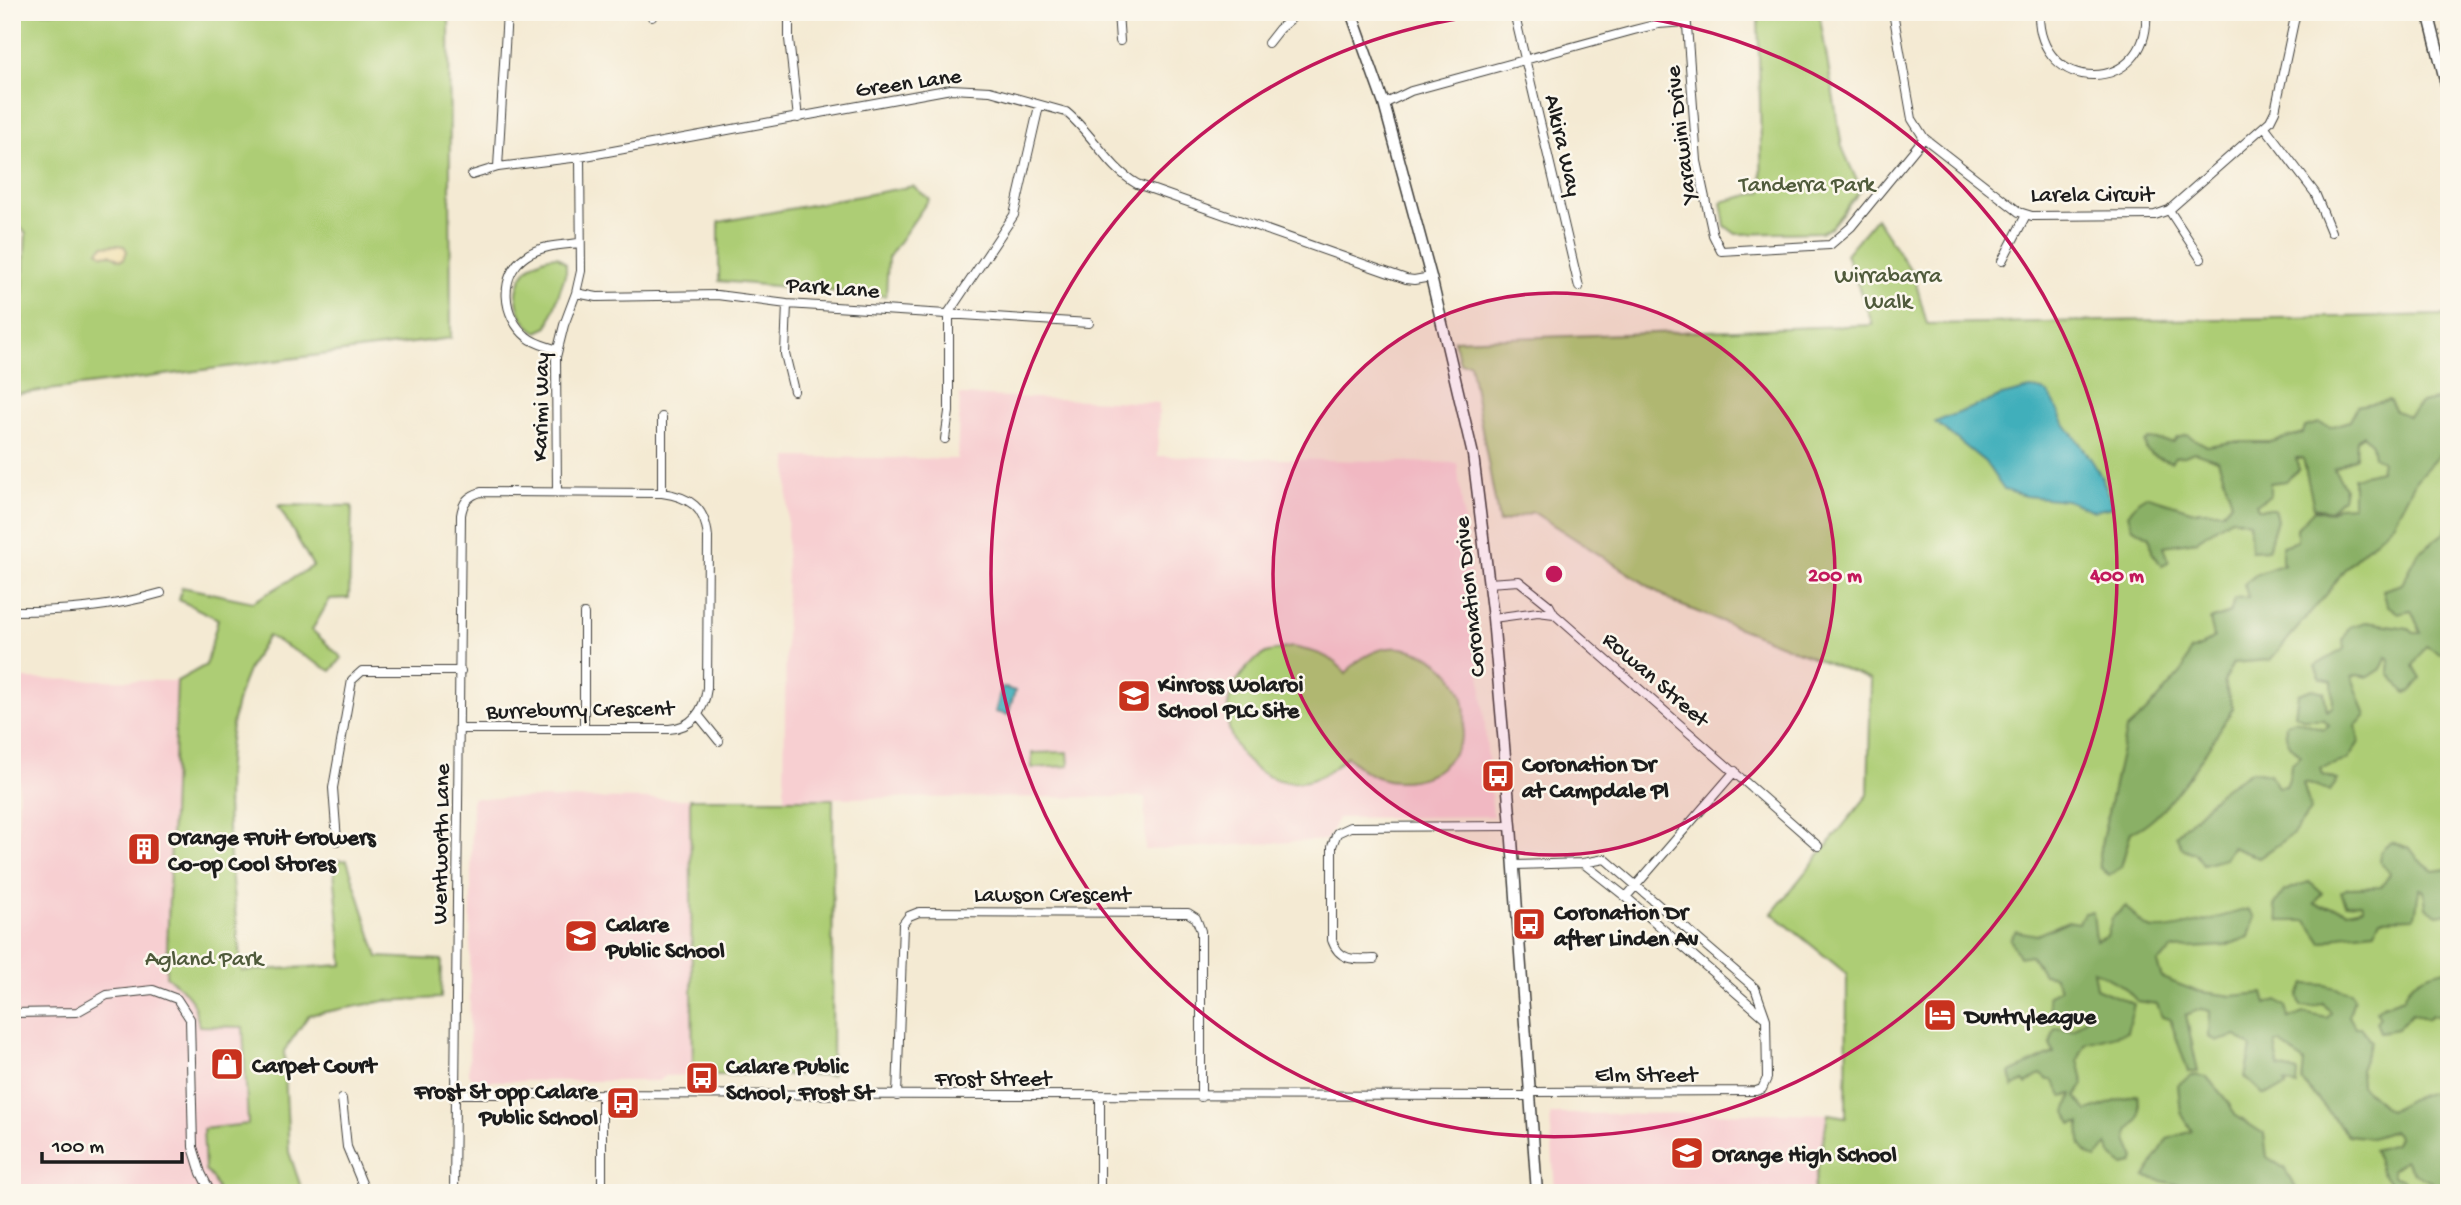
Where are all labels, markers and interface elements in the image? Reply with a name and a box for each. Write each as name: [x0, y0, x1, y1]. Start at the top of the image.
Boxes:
street label: Yarawini Drive: [1660, 63, 1705, 207]
street label: Green Lane: [854, 64, 964, 105]
street label: Alkira Way: [1537, 92, 1586, 199]
park label: Tanderra Park: [1737, 173, 1878, 200]
street label: Larela Circuit: [2030, 183, 2155, 210]
park label: Wirrabarra Walk: [1834, 264, 1943, 317]
street label: Park Lane: [784, 273, 881, 306]
street label: Karimi Way: [528, 352, 557, 462]
street label: Coronation Drive: [1450, 514, 1493, 678]
centre of rings: [1542, 562, 1566, 586]
text: 200 m: [1808, 565, 1862, 590]
text: 400 m: [2089, 565, 2144, 590]
street label: Rowan Street: [1596, 627, 1715, 735]
place label: Kinross Wolaroi School PLC Site: [1157, 673, 1303, 726]
school or university icon: Kinross Wolaroi School PLC Site: [1115, 677, 1153, 715]
street label: Burreburry Crescent: [485, 696, 676, 727]
place label: Coronation Dr at Campdale Pl: [1521, 753, 1669, 806]
bus stop icon: Coronation Dr at Campdale Pl: [1479, 757, 1517, 795]
street label: Wentworth Lane: [428, 762, 457, 925]
place label: Orange Fruit Growers Co-op Cool Stores: [168, 826, 377, 879]
building icon: Orange Fruit Growers Co-op Cool Stores: [125, 830, 163, 868]
street label: Lawson Crescent: [974, 883, 1132, 910]
place label: Coronation Dr after Linden Av: [1553, 901, 1698, 954]
bus stop icon: Coronation Dr after Linden Av: [1510, 905, 1548, 943]
place label: Calare Public School: [604, 913, 725, 966]
school or university icon: Calare Public School: [562, 917, 600, 955]
park label: Agland Park: [145, 947, 266, 974]
hotel icon: Duntryleague: [1921, 996, 1959, 1034]
place label: Duntryleague: [1963, 1005, 2097, 1032]
shop icon: Carpet Court: [208, 1045, 246, 1083]
place label: Carpet Court: [252, 1054, 379, 1081]
place label: Calare Public School, Frost St: [726, 1055, 876, 1108]
bus stop icon: Calare Public School, Frost St: [683, 1059, 721, 1097]
street label: Elm Street: [1595, 1063, 1699, 1090]
street label: Frost Street: [934, 1067, 1053, 1094]
place label: Frost St opp Calare Public School: [413, 1080, 599, 1133]
bus stop icon: Frost St opp Calare Public School: [604, 1084, 642, 1122]
scale bar: [42, 1121, 182, 1165]
school or university icon: Orange High School: [1668, 1134, 1706, 1172]
text: 100 m: [51, 1136, 104, 1161]
place label: Orange High School: [1712, 1143, 1897, 1170]

